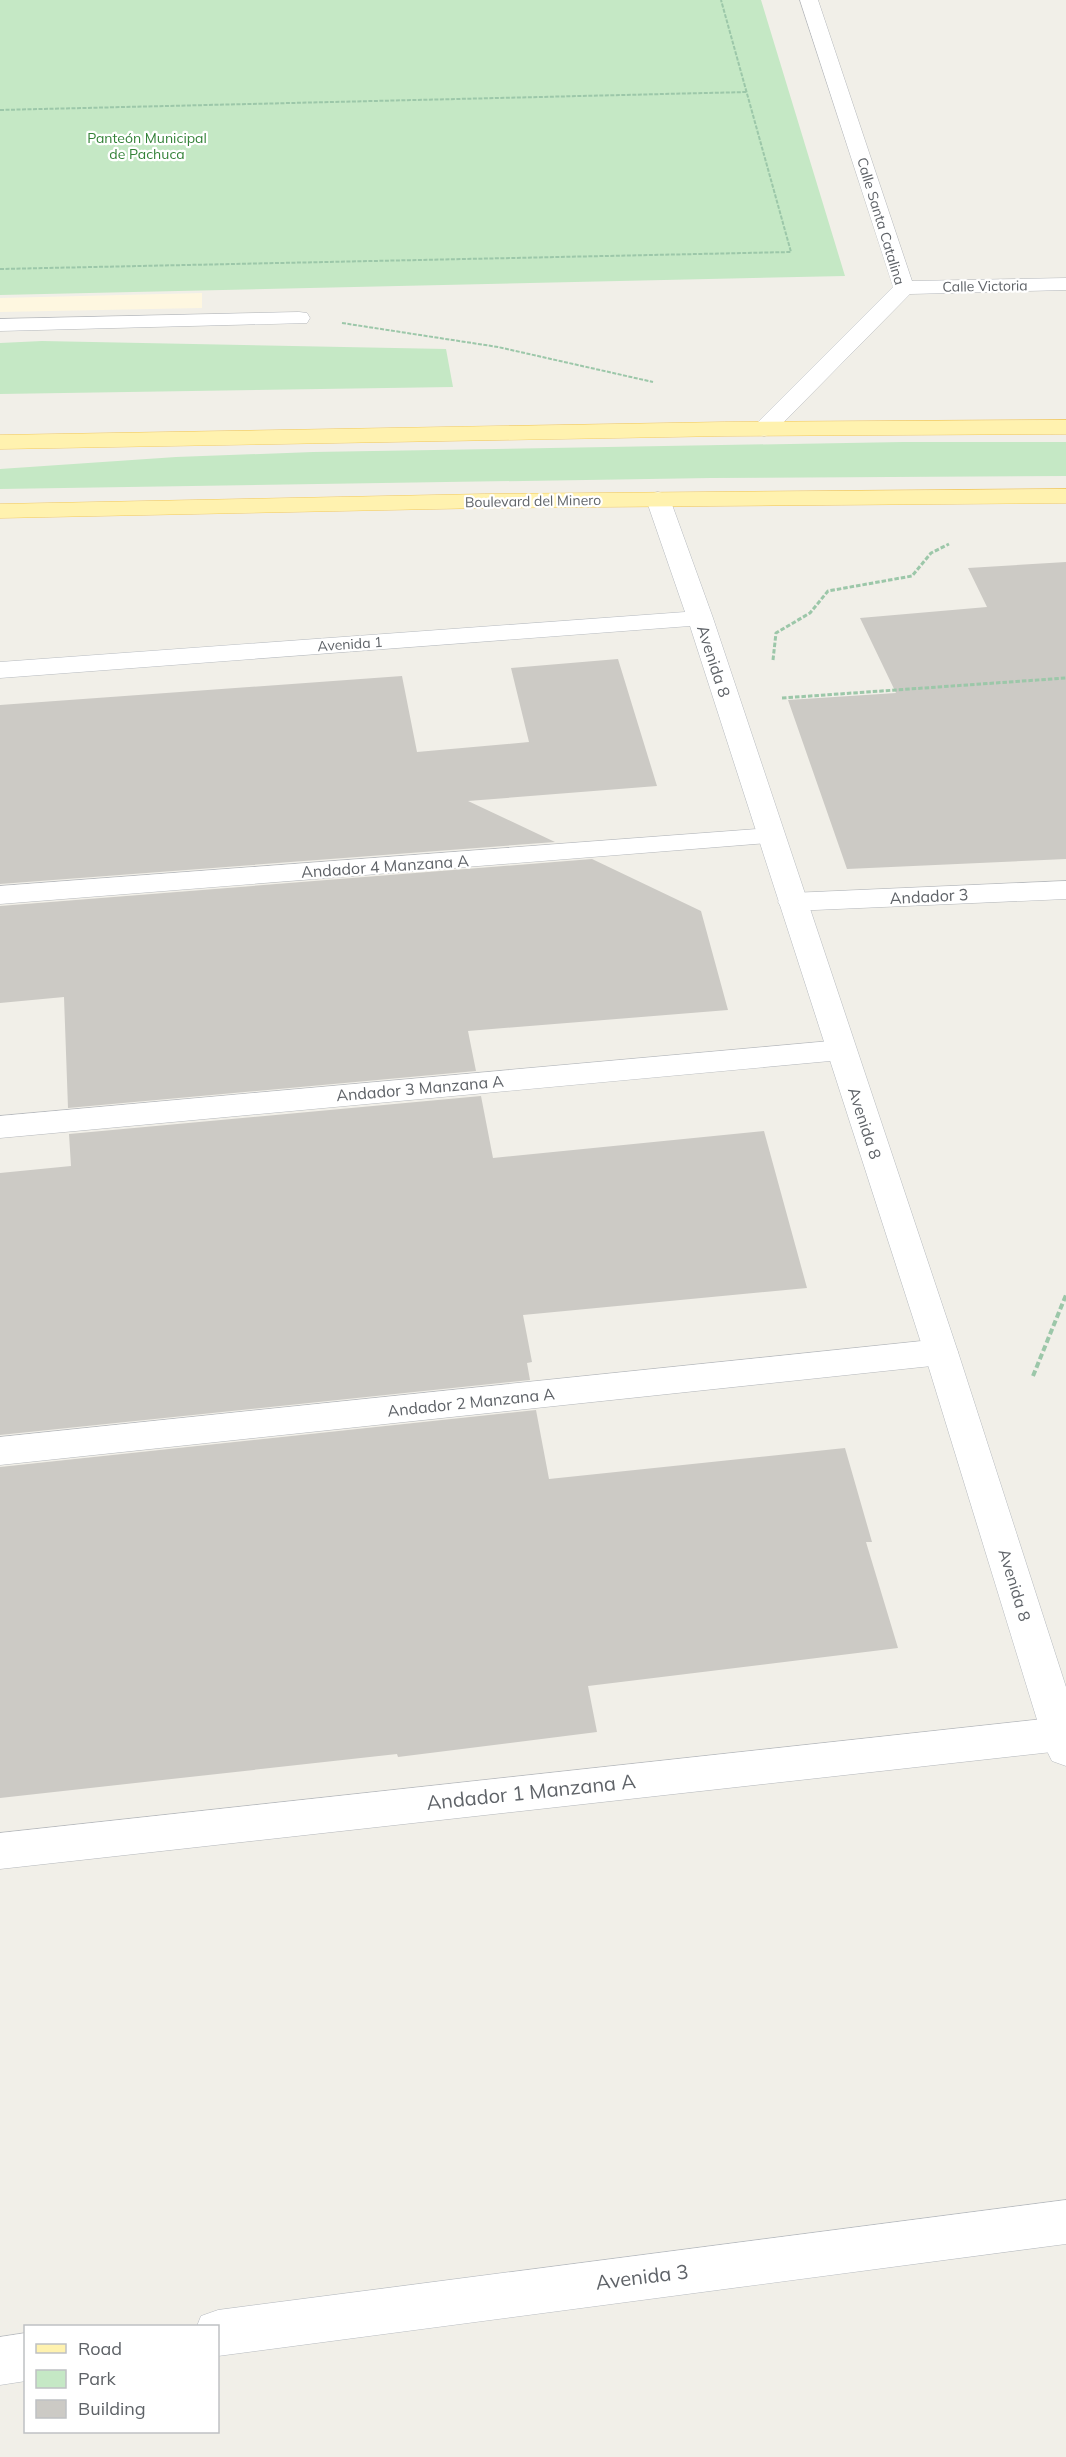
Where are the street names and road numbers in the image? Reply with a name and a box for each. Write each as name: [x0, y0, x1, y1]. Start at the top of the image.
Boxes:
street label: Calle Santa Catalina: [853, 155, 909, 287]
street label: Calle Victoria: [942, 276, 1028, 296]
street label: Boulevard del Minero: [465, 491, 601, 511]
street label: Avenida 8: [693, 622, 735, 700]
street label: Avenida 1: [317, 633, 383, 655]
street label: Andador 4 Manzana A: [300, 850, 470, 882]
street label: Andador 3: [889, 884, 969, 908]
street label: Andador 3 Manzana A: [335, 1071, 505, 1105]
street label: Avenida 8: [844, 1084, 886, 1162]
street label: Andador 2 Manzana A: [386, 1383, 556, 1421]
street label: Avenida 8: [995, 1546, 1035, 1624]
street label: Andador 1 Manzana A: [425, 1768, 637, 1815]
street label: Avenida 3: [594, 2258, 690, 2295]

